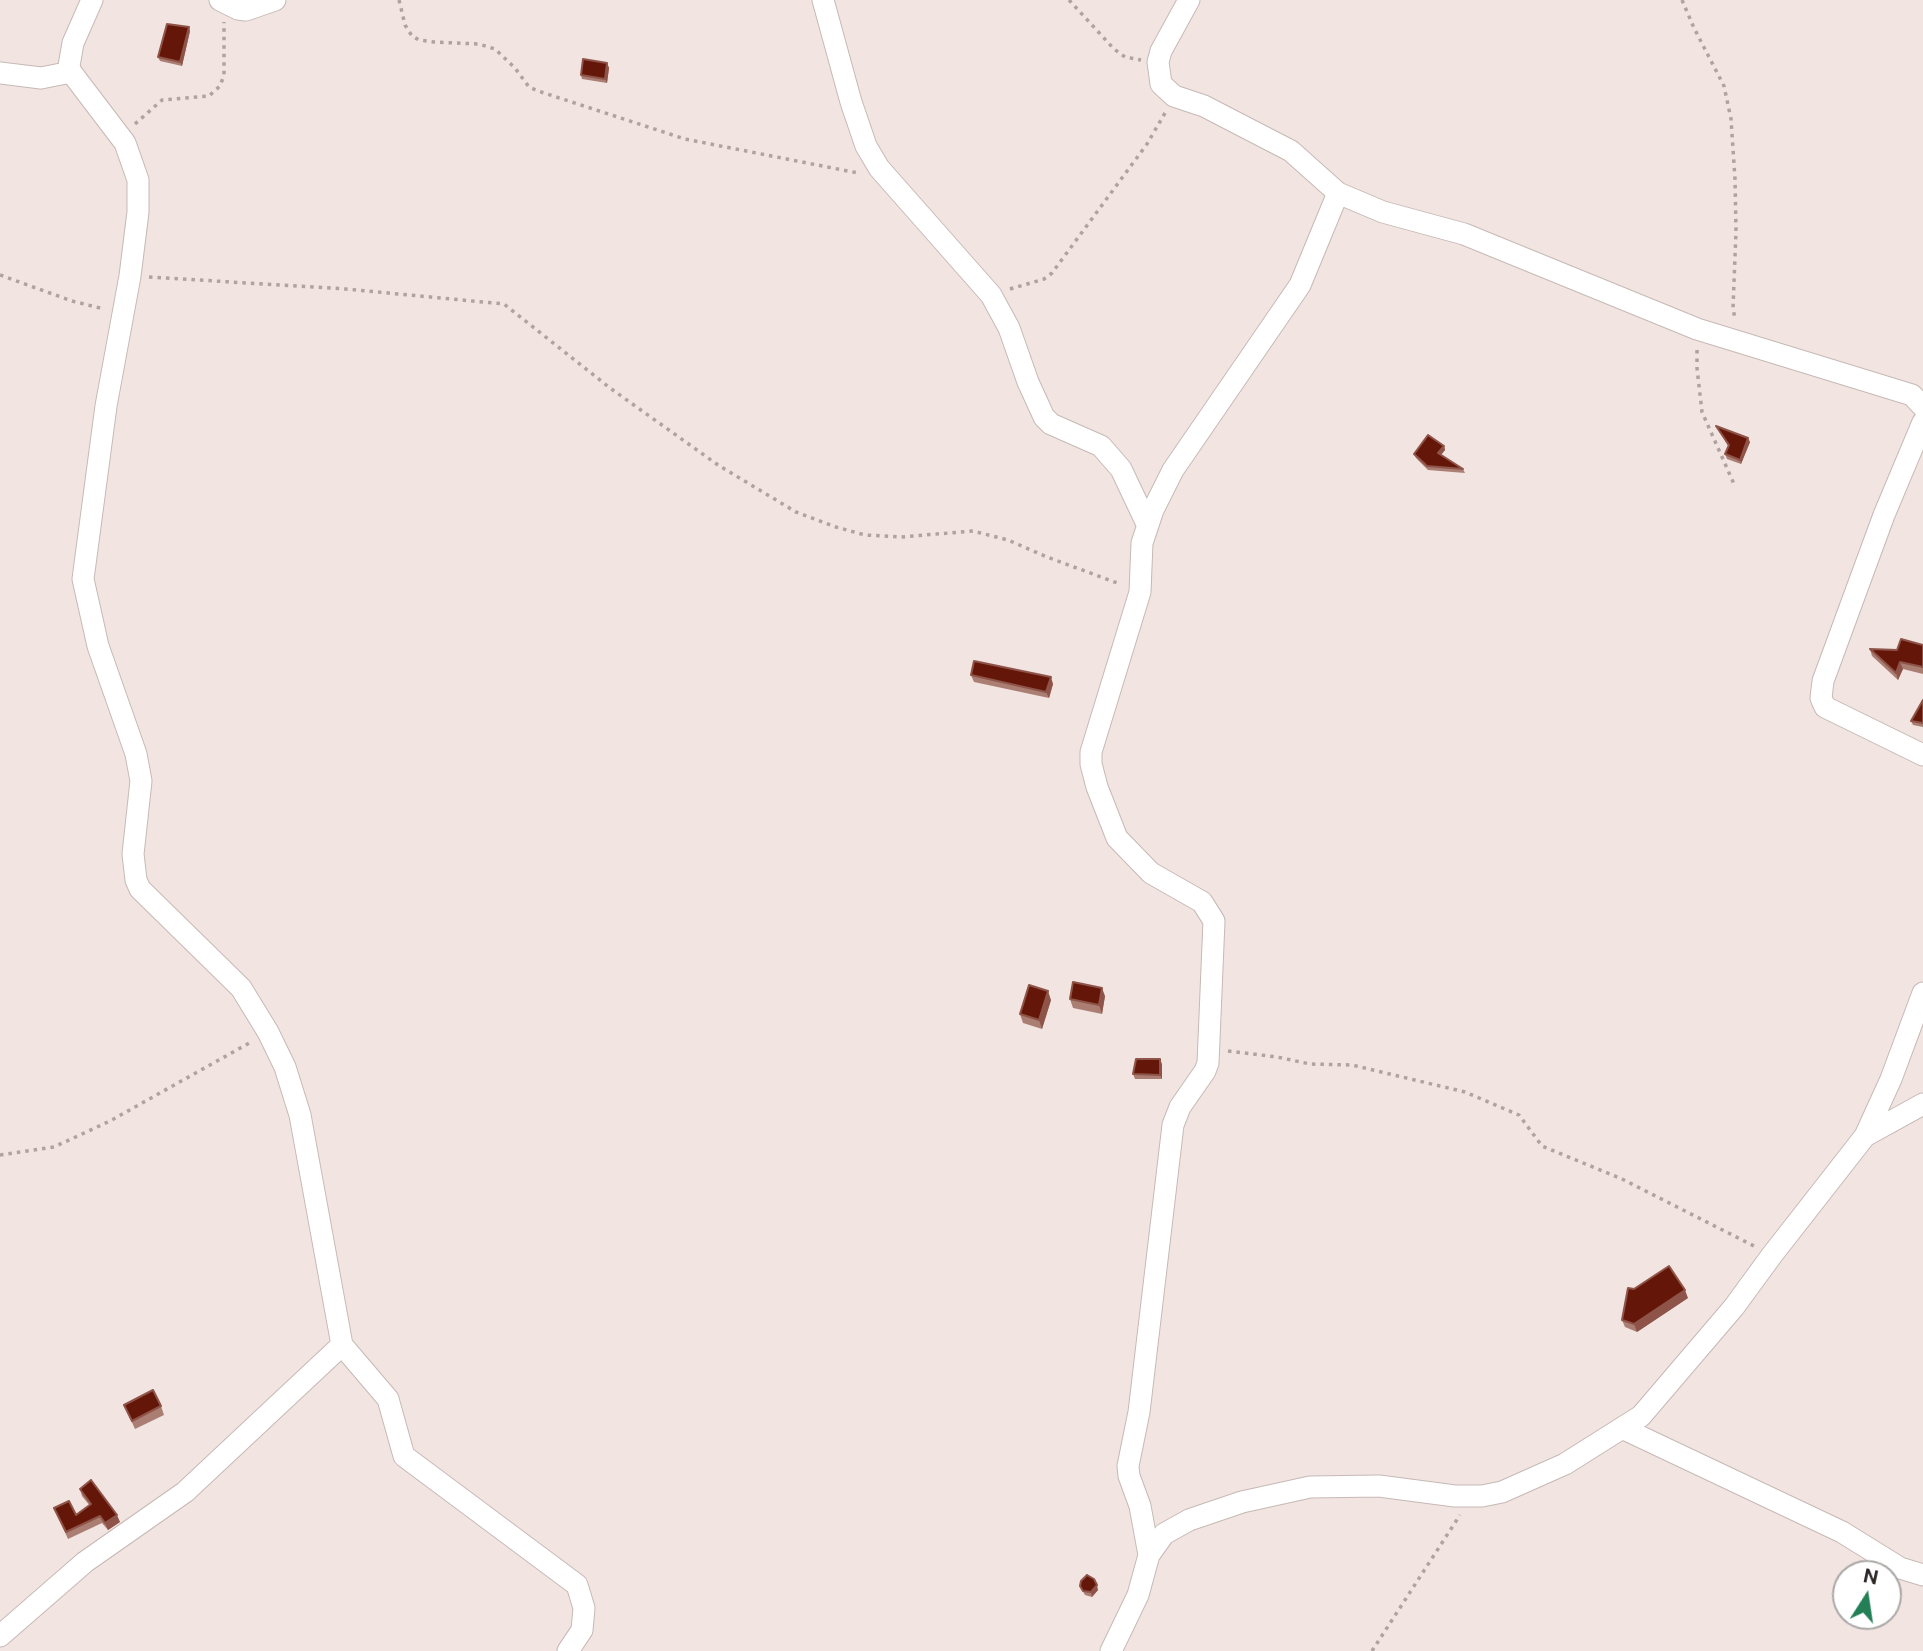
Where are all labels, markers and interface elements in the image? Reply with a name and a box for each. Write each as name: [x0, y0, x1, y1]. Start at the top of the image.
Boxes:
north arrow: [1832, 1560, 1902, 1630]
text: N: [1861, 1564, 1880, 1589]

